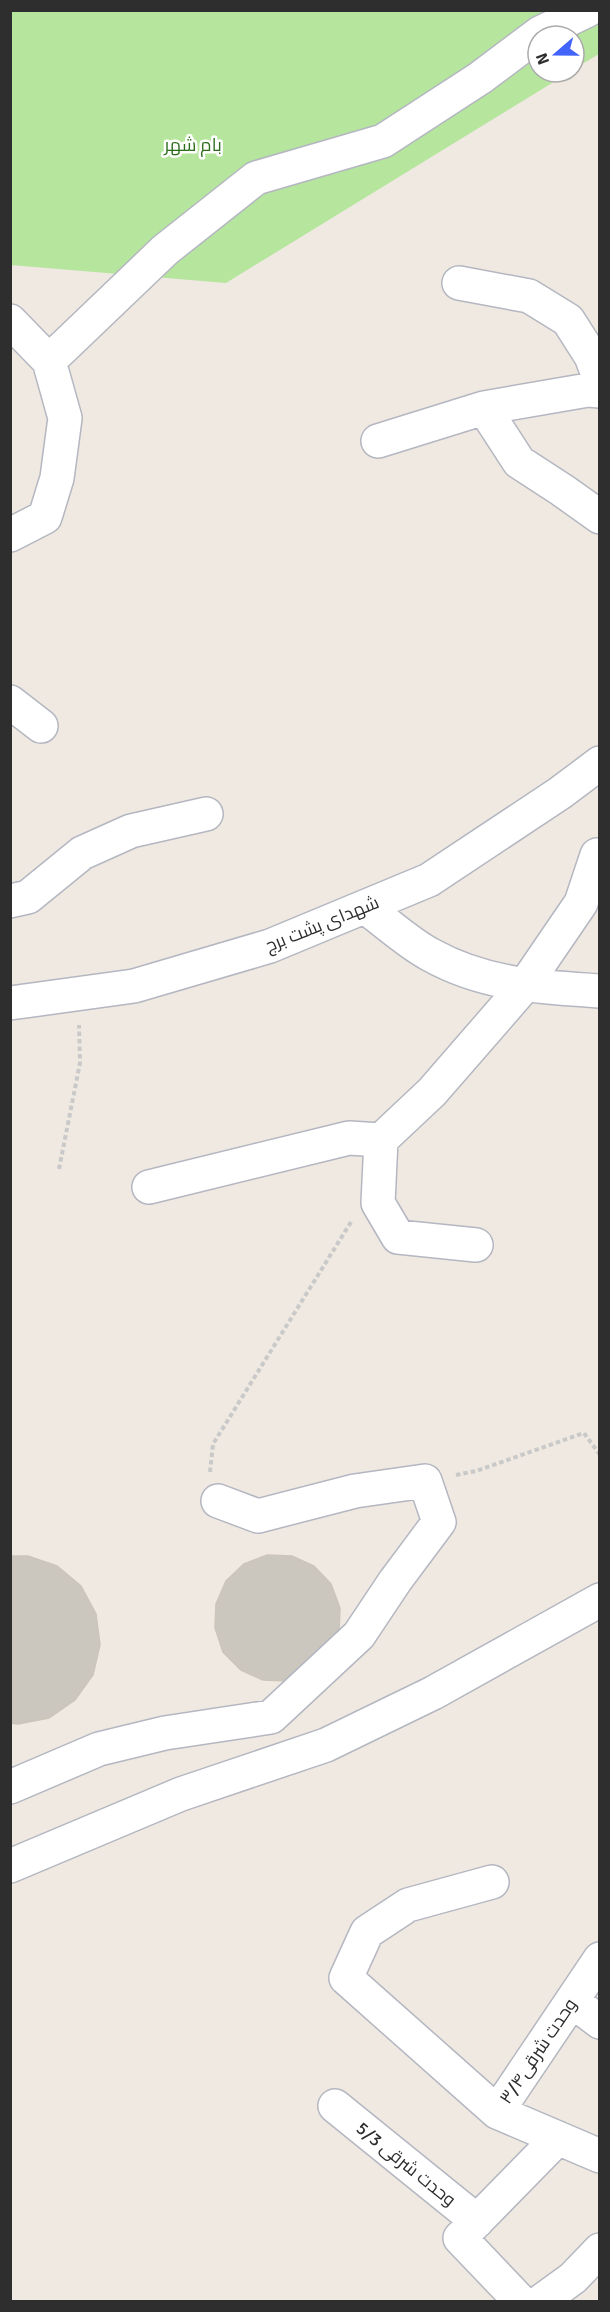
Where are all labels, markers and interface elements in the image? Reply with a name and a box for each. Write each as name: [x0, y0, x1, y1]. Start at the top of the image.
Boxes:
north arrow: [526, 24, 586, 84]
text: N: [532, 50, 554, 67]
park label: بام شهر: [163, 134, 222, 157]
street label: شهدای پشت برج: [262, 891, 383, 958]
street label: وحدت شرقی۳/۴: [495, 1994, 581, 2108]
street label: وحدت شرقی 5/3: [352, 2117, 460, 2211]

